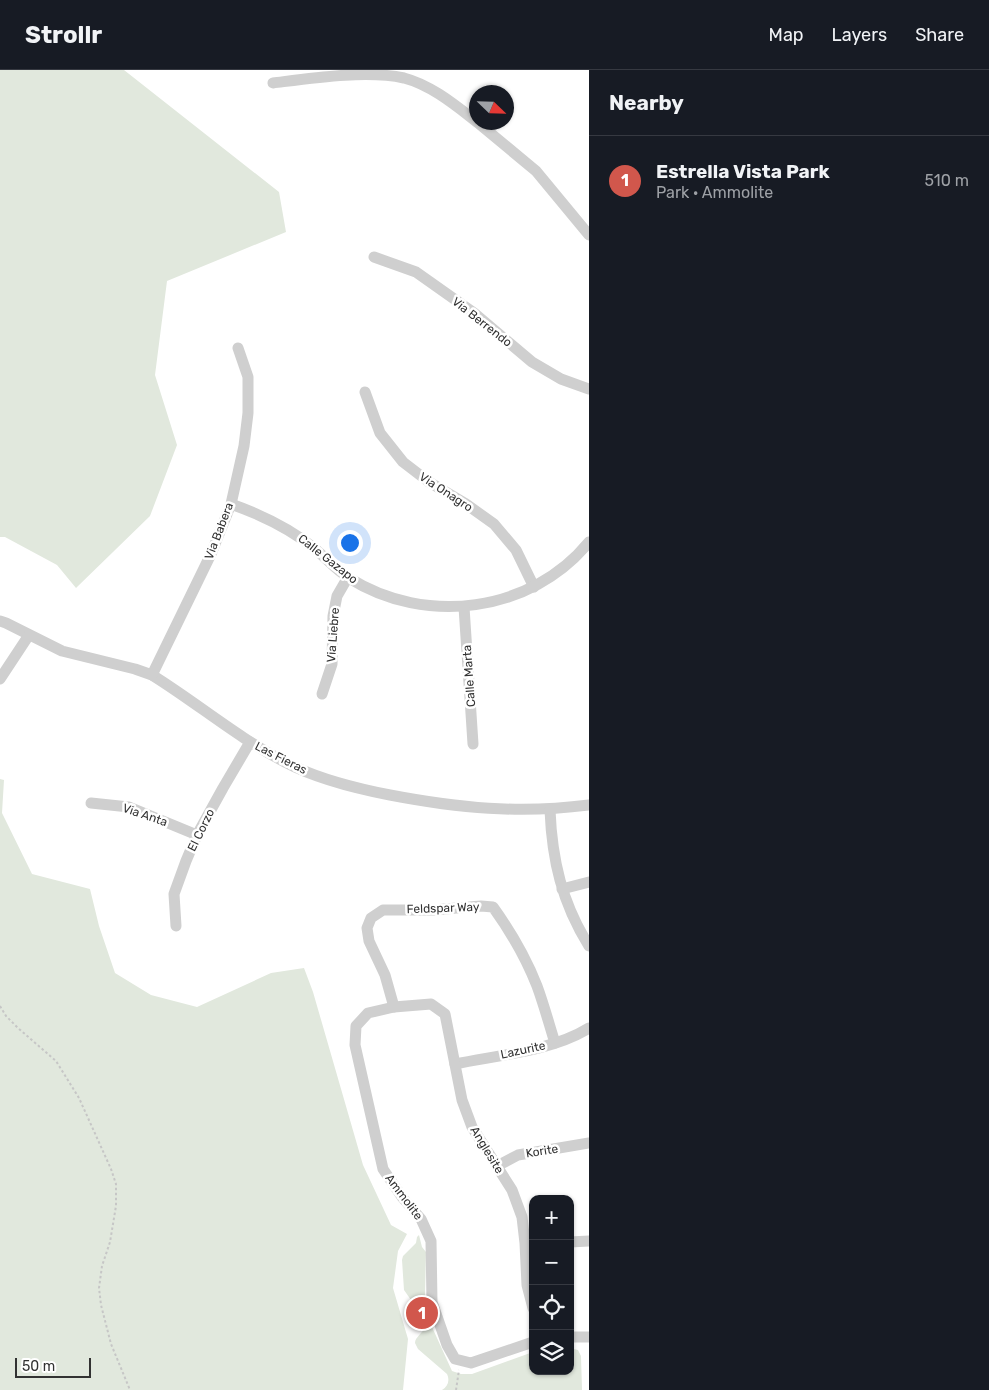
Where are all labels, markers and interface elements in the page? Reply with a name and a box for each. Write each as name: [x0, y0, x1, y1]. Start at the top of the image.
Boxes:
text: Strollr: [25, 21, 102, 49]
text: Map: [769, 24, 804, 46]
text: Layers: [832, 24, 887, 46]
text: Share: [915, 24, 964, 46]
north arrow: [469, 85, 514, 130]
text: Nearby: [609, 90, 684, 115]
text: Estrella Vista Park: [656, 160, 830, 183]
text: 1: [621, 171, 629, 190]
text: 510 m: [925, 171, 969, 190]
text: Park · Ammolite: [656, 183, 773, 202]
street label: Via Berrendo: [449, 294, 515, 350]
street label: Via Onagro: [417, 470, 475, 514]
street label: Via Babera: [202, 501, 236, 561]
your location: [337, 530, 363, 556]
street label: Calle Gazapo: [295, 531, 361, 587]
street label: Via Liebre: [324, 607, 342, 663]
street label: Calle Marta: [460, 645, 478, 707]
street label: Las Fieras: [253, 739, 309, 777]
street label: Via Anta: [121, 801, 169, 829]
street label: El Corzo: [185, 806, 217, 854]
street label: Feldspar Way: [406, 900, 480, 916]
street label: Lazurite: [499, 1038, 547, 1062]
street label: Anglesite: [467, 1124, 507, 1176]
street label: Korite: [525, 1141, 559, 1160]
street label: Ammolite: [382, 1171, 426, 1223]
map controls: [529, 1195, 574, 1375]
button: +: [529, 1195, 574, 1240]
button: −: [529, 1240, 574, 1285]
button: locate: [529, 1285, 574, 1330]
pin: 1: [406, 1294, 438, 1332]
button: layers: [529, 1330, 574, 1375]
scale bar: [15, 1355, 91, 1378]
text: 50 m: [22, 1358, 55, 1375]

